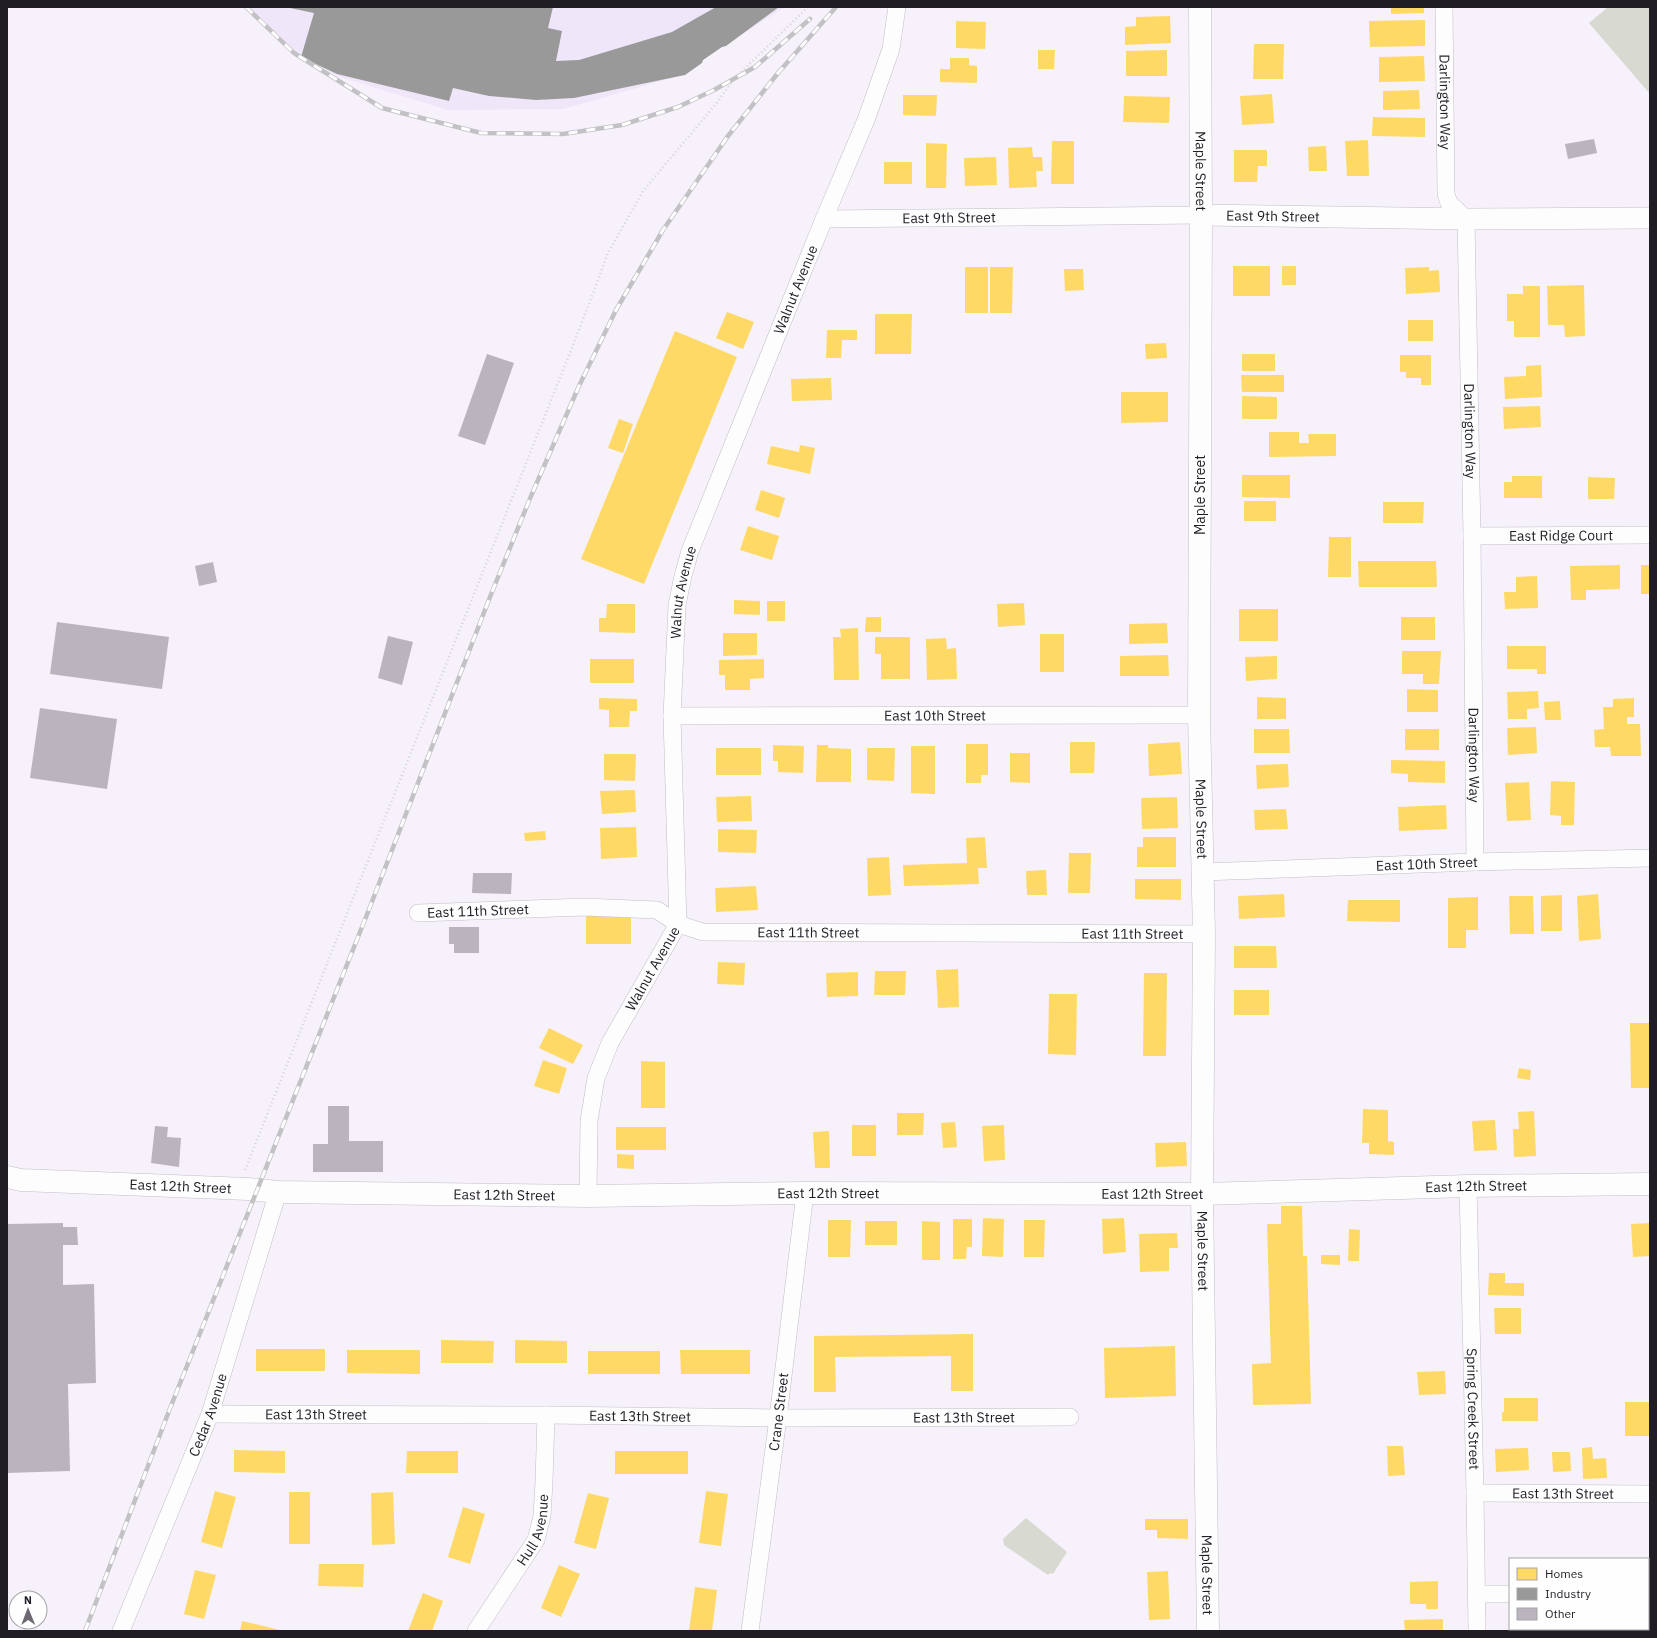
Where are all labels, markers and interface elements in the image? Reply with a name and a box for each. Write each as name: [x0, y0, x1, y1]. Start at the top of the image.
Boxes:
street label: Darlington Way: [1436, 54, 1455, 150]
street label: Maple Street: [1192, 131, 1210, 211]
street label: East 9th Street: [1226, 206, 1320, 226]
street label: East 9th Street: [902, 208, 996, 227]
street label: Walnut Avenue: [769, 242, 822, 337]
street label: Darlington Way: [1460, 383, 1480, 479]
street label: Maple Street: [1191, 455, 1209, 535]
street label: East Ridge Court: [1509, 526, 1613, 545]
street label: Walnut Avenue: [666, 543, 700, 639]
street label: East 10th Street: [884, 706, 986, 725]
street label: Darlington Way: [1465, 707, 1483, 803]
street label: Maple Street: [1191, 779, 1211, 859]
street label: East 10th Street: [1376, 853, 1478, 875]
street label: East 11th Street: [427, 900, 529, 922]
street label: Walnut Avenue: [621, 923, 684, 1014]
street label: East 11th Street: [757, 923, 859, 942]
street label: East 11th Street: [1081, 925, 1183, 943]
street label: East 12th Street: [129, 1175, 232, 1197]
street label: East 12th Street: [1425, 1176, 1527, 1196]
street label: East 12th Street: [777, 1184, 879, 1202]
street label: East 12th Street: [453, 1185, 556, 1205]
street label: East 12th Street: [1101, 1185, 1203, 1203]
street label: Maple Street: [1193, 1211, 1212, 1291]
street label: Spring Creek Street: [1463, 1348, 1483, 1470]
street label: Cedar Avenue: [185, 1371, 231, 1459]
street label: Crane Street: [765, 1372, 792, 1452]
street label: East 13th Street: [265, 1405, 367, 1423]
street label: East 13th Street: [589, 1407, 691, 1426]
street label: East 13th Street: [913, 1408, 1015, 1427]
street label: East 13th Street: [1512, 1484, 1614, 1503]
street label: Hull Avenue: [513, 1493, 552, 1569]
street label: Maple Street: [1198, 1535, 1217, 1615]
legend: [1509, 1558, 1649, 1630]
text: Homes: [1545, 1566, 1583, 1581]
text: Industry: [1545, 1586, 1591, 1601]
north arrow: [8, 1590, 48, 1630]
text: N: [24, 1593, 32, 1607]
text: Other: [1545, 1606, 1576, 1621]

